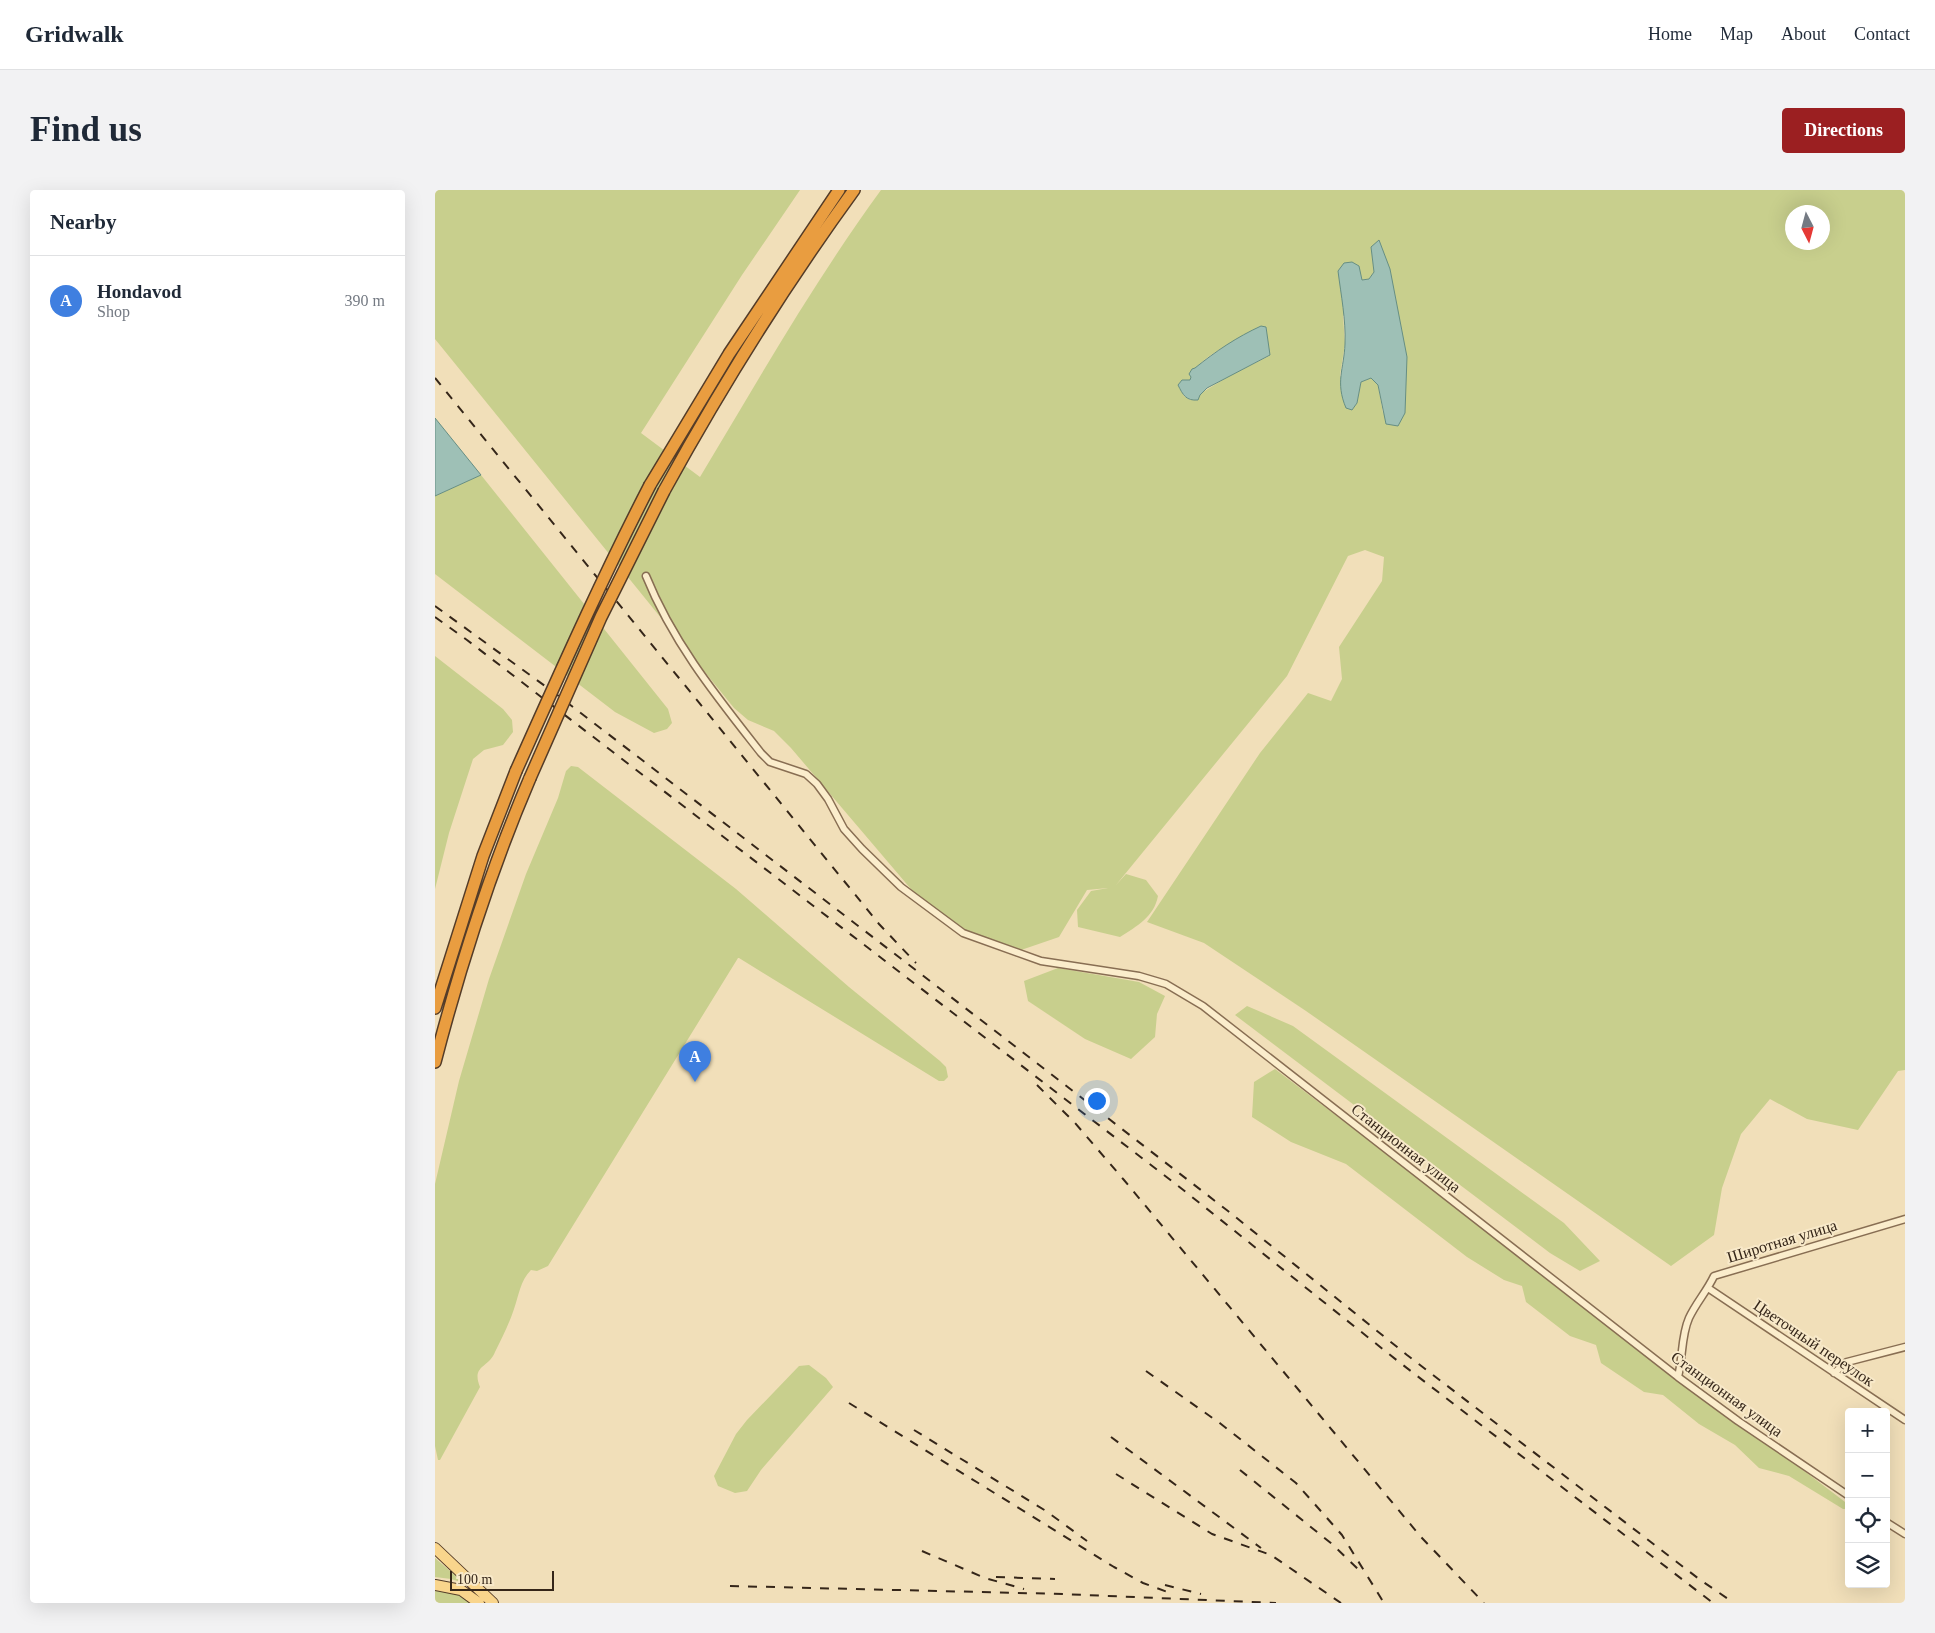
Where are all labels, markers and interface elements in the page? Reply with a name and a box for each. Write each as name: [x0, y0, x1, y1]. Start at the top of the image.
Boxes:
text: Gridwalk: [25, 21, 124, 47]
text: Home: [1648, 24, 1692, 44]
text: Map: [1720, 24, 1753, 44]
text: About: [1781, 24, 1826, 44]
text: Contact: [1854, 24, 1910, 44]
button: Directions: [1782, 108, 1905, 153]
text: Find us: [30, 110, 142, 149]
north arrow: [1785, 205, 1830, 250]
text: Nearby: [50, 210, 117, 234]
text: Hondavod: [97, 281, 181, 302]
text: A: [60, 292, 72, 309]
text: 390 m: [345, 292, 385, 309]
text: Shop: [97, 303, 130, 320]
pin: A: [679, 1041, 711, 1082]
your location: [1084, 1088, 1110, 1114]
street label: Станционная улица: [1348, 1100, 1464, 1197]
street label: Широтная улица: [1725, 1216, 1839, 1267]
street label: Цветочный переулок: [1750, 1296, 1878, 1391]
street label: Станционная улица: [1667, 1348, 1786, 1441]
map controls: [1845, 1408, 1890, 1588]
button: +: [1845, 1408, 1890, 1453]
button: −: [1845, 1453, 1890, 1498]
button: locate: [1845, 1498, 1890, 1543]
button: layers: [1845, 1543, 1890, 1588]
scale bar: [450, 1568, 554, 1591]
text: 100 m: [457, 1572, 492, 1587]

